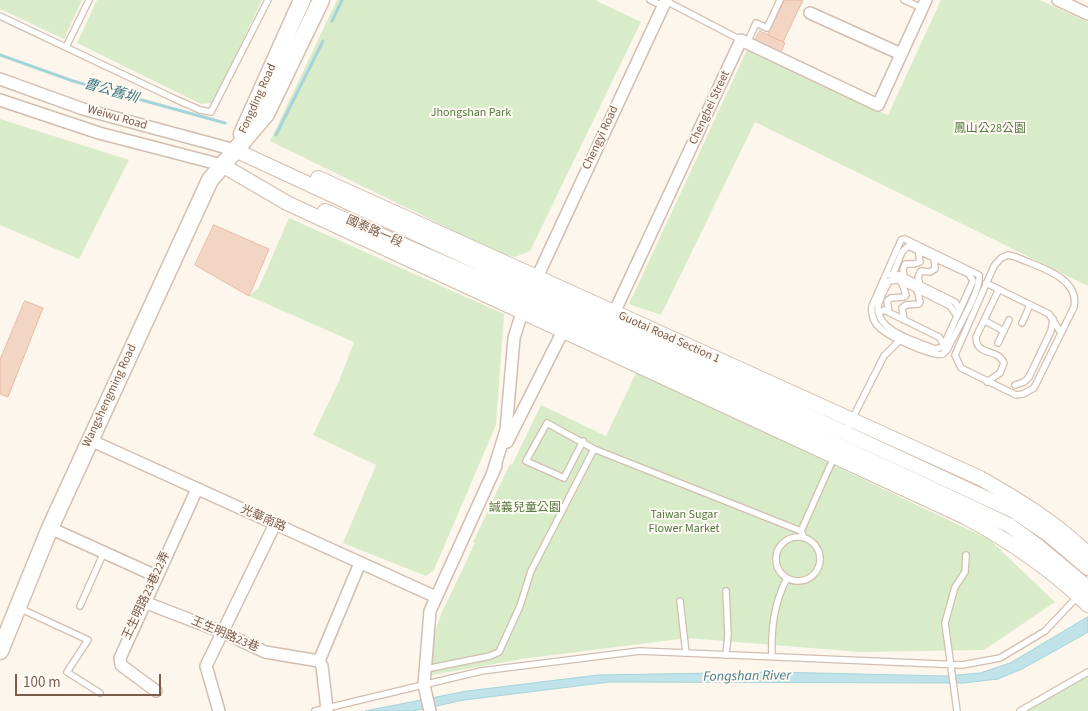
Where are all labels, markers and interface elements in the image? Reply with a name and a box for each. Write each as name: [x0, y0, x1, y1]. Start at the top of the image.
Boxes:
street label: Fongding Road: [236, 62, 280, 136]
street label: Chengbei Street: [687, 69, 733, 147]
water label: 曹公舊圳: [82, 76, 140, 108]
street label: Weiwu Road: [85, 103, 149, 133]
street label: Chengyi Road: [580, 104, 622, 172]
park label: Jhongshan Park: [431, 106, 511, 120]
park label: 鳳山公28公園: [954, 122, 1026, 136]
street label: 國泰路一段: [344, 213, 404, 251]
street label: Guotai Road Section 1: [616, 309, 722, 367]
street label: Wangshengming Road: [80, 342, 140, 450]
park label: 誠義兒童公園: [489, 501, 561, 515]
street label: 光華南路: [238, 503, 288, 535]
park label: Taiwan Sugar Flower Market: [648, 508, 720, 536]
street label: 王生明路23巷22弄: [120, 550, 174, 642]
street label: 王生明路23巷: [189, 614, 261, 656]
scale bar: [18, 664, 164, 696]
water label: Fongshan River: [703, 668, 791, 686]
text: 100 m: [23, 672, 61, 693]

